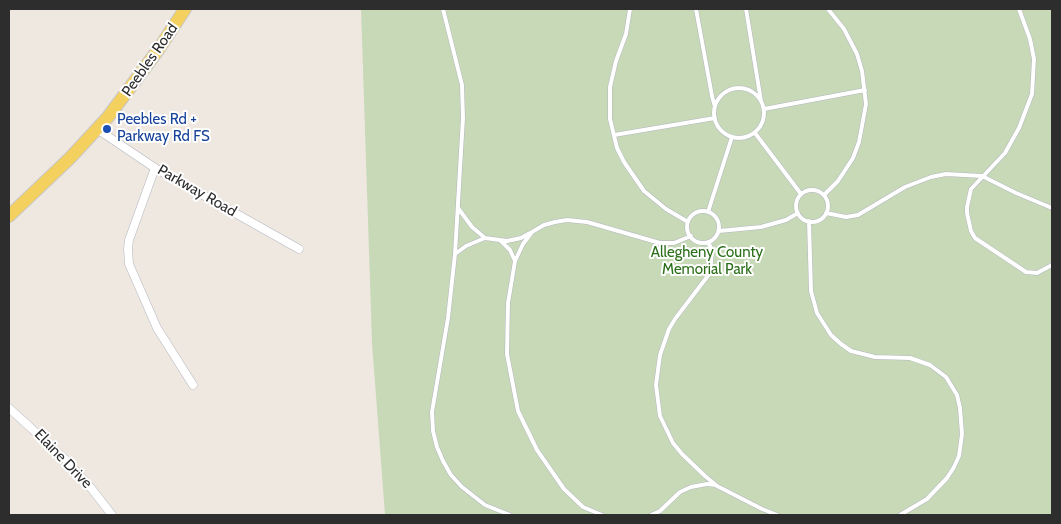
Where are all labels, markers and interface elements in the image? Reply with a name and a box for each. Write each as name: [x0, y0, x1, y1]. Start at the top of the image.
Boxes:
street label: Peebles Road: [118, 20, 182, 100]
place label: Peebles Rd + Parkway Rd FS: [117, 111, 210, 146]
marker: Peebles Rd + Parkway Rd FS: [101, 123, 113, 135]
street label: Parkway Road: [154, 161, 240, 221]
park label: Allegheny County Memorial Park: [651, 244, 763, 279]
street label: Elaine Drive: [30, 426, 96, 492]

